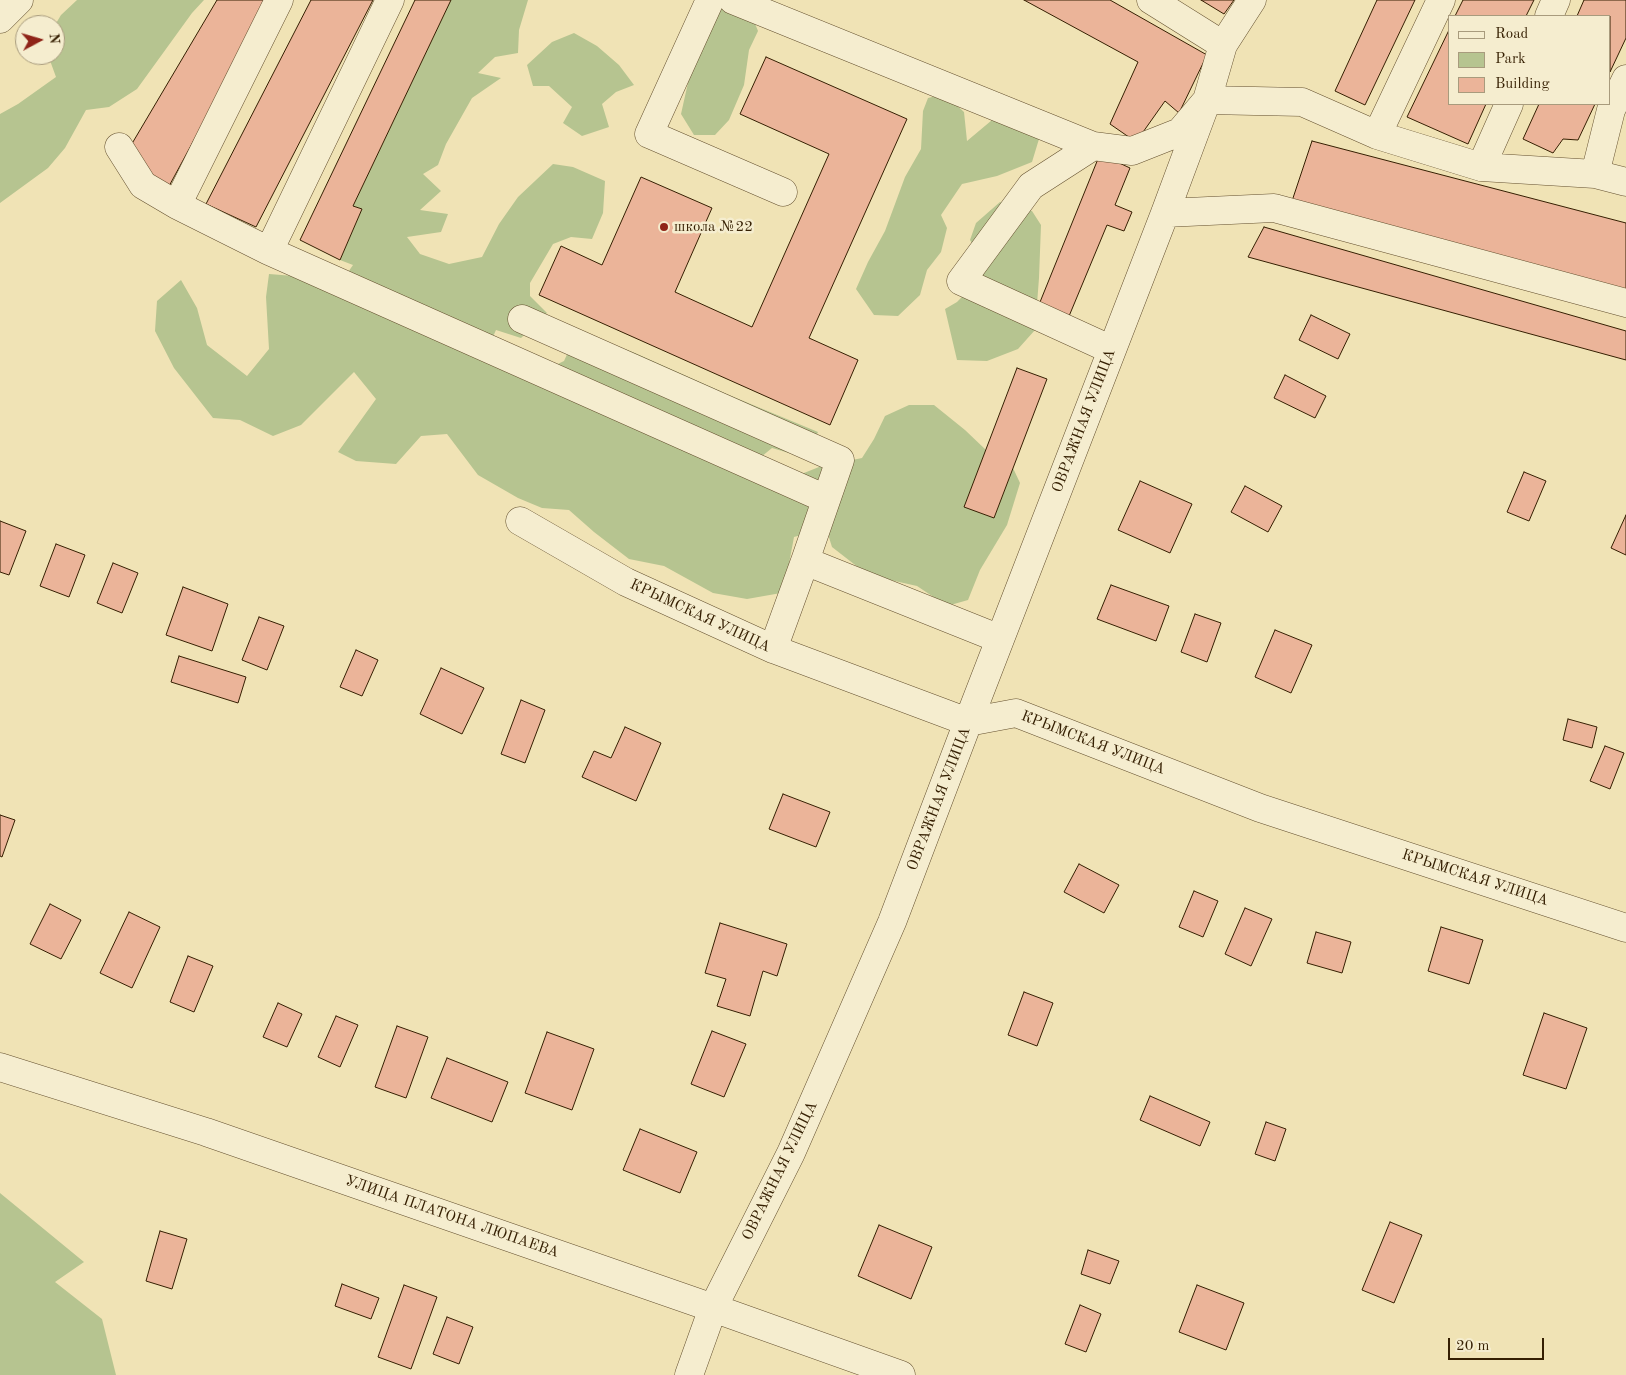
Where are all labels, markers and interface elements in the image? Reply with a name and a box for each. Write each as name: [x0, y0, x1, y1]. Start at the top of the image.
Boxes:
north arrow: [15, 15, 65, 65]
legend: [1448, 15, 1611, 105]
text: Road: [1495, 27, 1528, 42]
text: N: [46, 32, 61, 45]
text: Park: [1495, 52, 1526, 67]
text: Building: [1495, 77, 1550, 92]
place label: школа №22: [674, 218, 753, 236]
marker: школа №22: [658, 221, 670, 233]
street label: ОВРАЖНАЯ УЛИЦА: [1048, 347, 1120, 495]
street label: КРЫМСКАЯ УЛИЦА: [627, 576, 773, 656]
street label: КРЫМСКАЯ УЛИЦА: [1018, 707, 1168, 779]
street label: ОВРАЖНАЯ УЛИЦА: [903, 725, 975, 873]
street label: КРЫМСКАЯ УЛИЦА: [1399, 846, 1551, 910]
street label: ОВРАЖНАЯ УЛИЦА: [739, 1099, 821, 1243]
street label: УЛИЦА ПЛАТОНА ЛЮПАЕВА: [343, 1172, 561, 1262]
scale bar: [1451, 1328, 1547, 1360]
text: 20 m: [1456, 1339, 1490, 1354]

